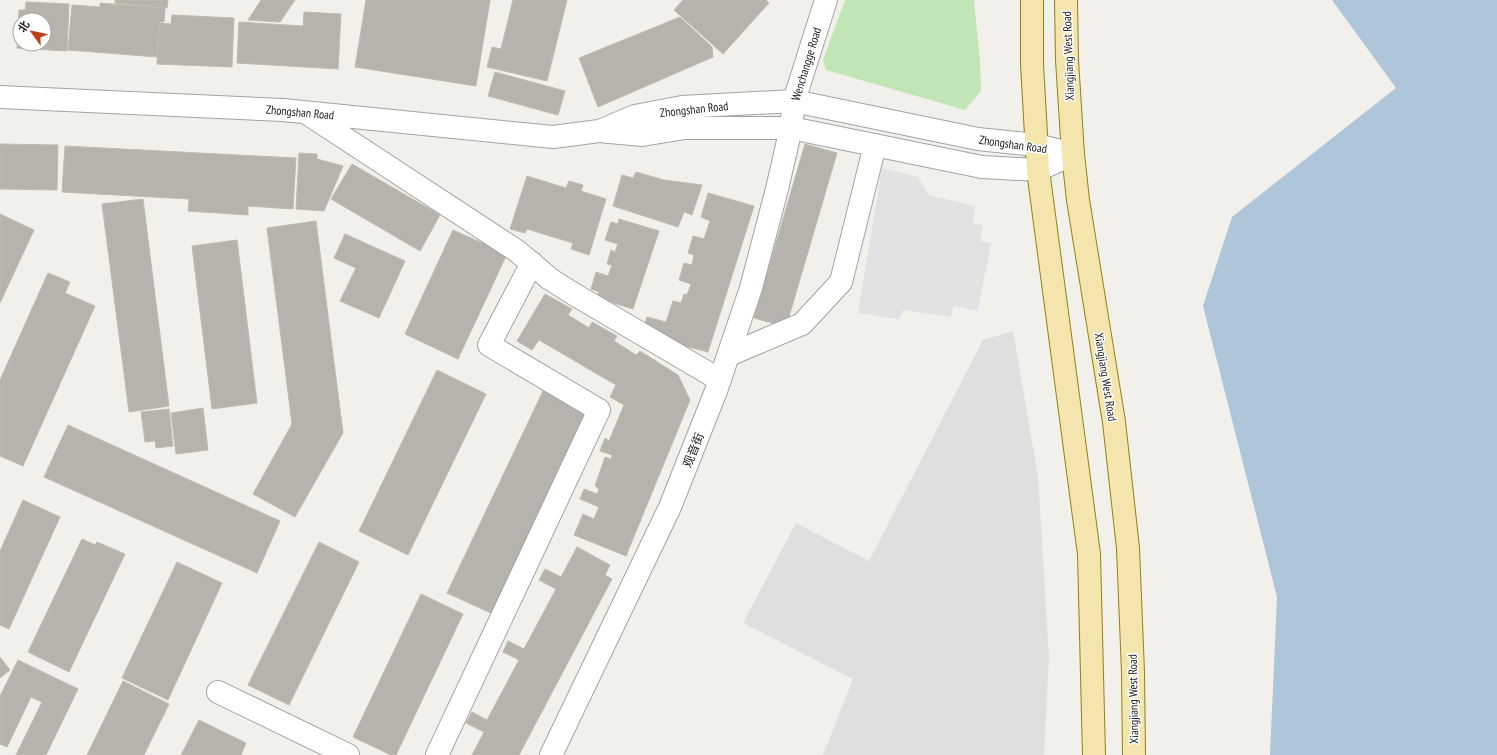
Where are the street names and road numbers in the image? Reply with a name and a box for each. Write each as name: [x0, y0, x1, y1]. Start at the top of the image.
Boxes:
street label: Xiangjiang West Road: [1059, 11, 1077, 101]
street label: Wenchangge Road: [788, 26, 824, 102]
street label: Zhongshan Road: [659, 98, 729, 120]
street label: Zhongshan Road: [265, 102, 335, 122]
street label: Zhongshan Road: [978, 132, 1048, 156]
street label: Xiangjiang West Road: [1092, 332, 1120, 422]
street label: 观音街: [679, 430, 707, 470]
street label: Xiangjiang West Road: [1125, 654, 1141, 744]

